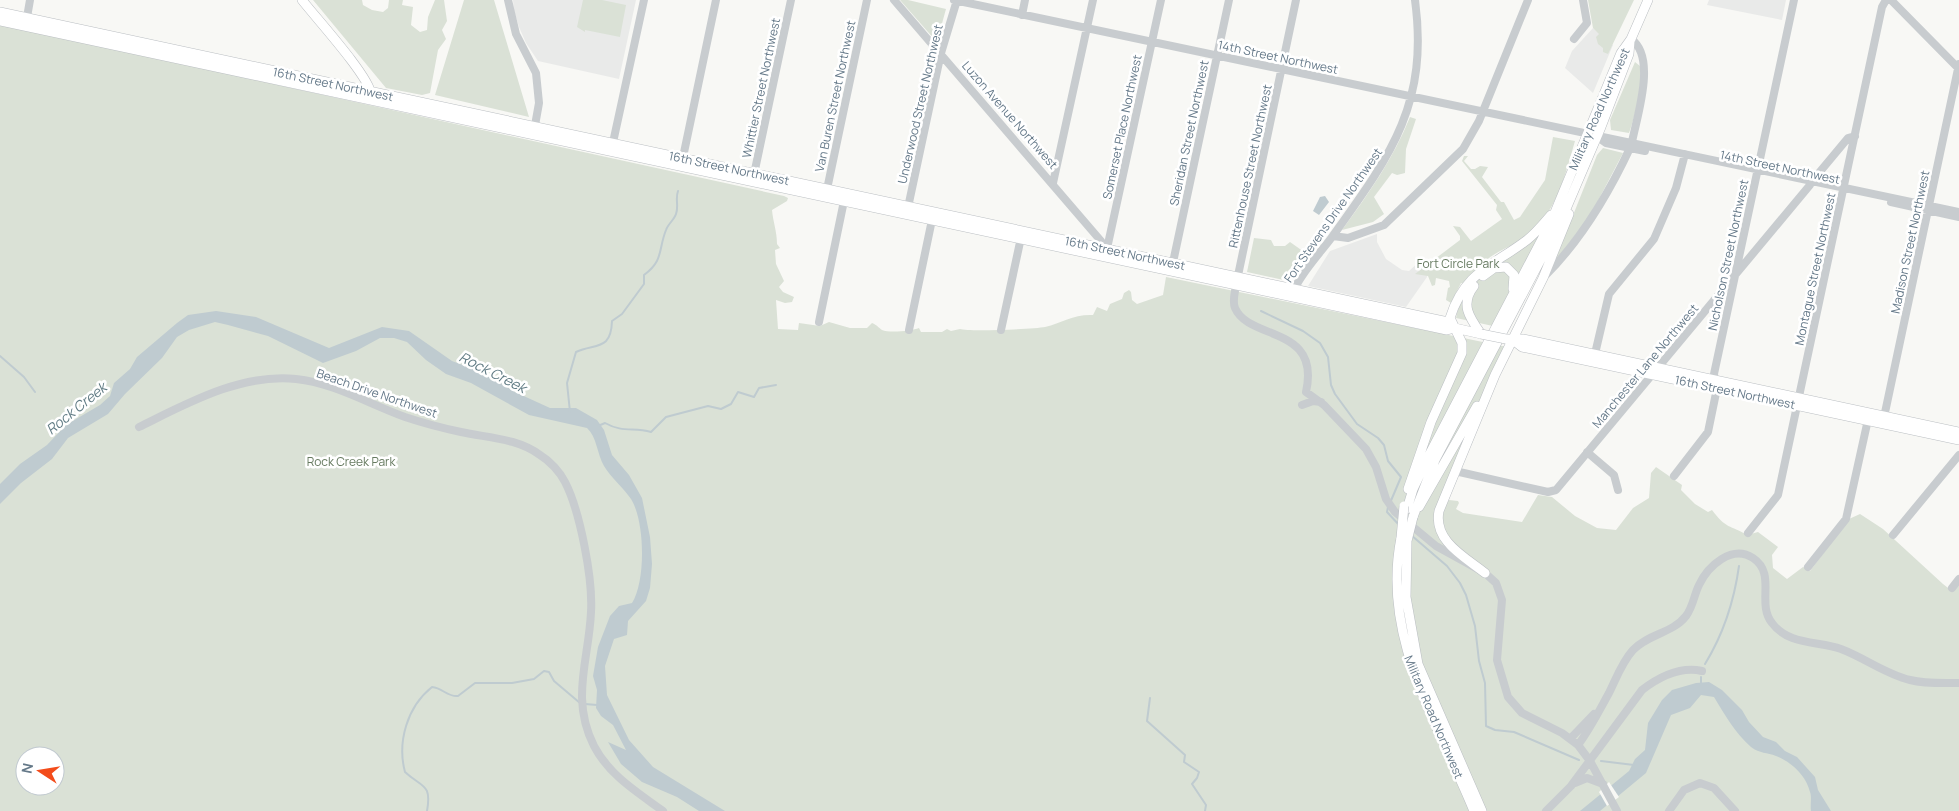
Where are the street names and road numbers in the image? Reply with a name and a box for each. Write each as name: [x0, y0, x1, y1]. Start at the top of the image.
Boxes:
street label: Whittier Street Northwest: [738, 16, 784, 160]
street label: Van Buren Street Northwest: [811, 19, 859, 173]
street label: Underwood Street Northwest: [893, 23, 947, 185]
street label: 14th Street Northwest: [1216, 36, 1340, 78]
street label: Military Road Northwest: [1564, 45, 1634, 173]
street label: Somerset Place Northwest: [1098, 53, 1146, 201]
street label: Luzon Avenue Northwest: [958, 57, 1062, 173]
street label: Sheridan Street Northwest: [1165, 59, 1213, 207]
street label: 16th Street Northwest: [271, 63, 395, 105]
street label: Rittenhouse Street Northwest: [1224, 83, 1276, 249]
street label: Fort Stevens Drive Northwest: [1280, 144, 1386, 286]
street label: 14th Street Northwest: [1718, 146, 1842, 188]
street label: 16th Street Northwest: [667, 147, 791, 189]
street label: Madison Street Northwest: [1887, 169, 1934, 315]
street label: Nicholson Street Northwest: [1704, 178, 1752, 332]
street label: Montague Street Northwest: [1790, 191, 1840, 347]
street label: 16th Street Northwest: [1063, 232, 1187, 274]
street label: Manchester Lane Northwest: [1588, 300, 1702, 432]
street label: Beach Drive Northwest: [315, 364, 440, 422]
street label: 16th Street Northwest: [1673, 371, 1797, 413]
street label: Military Road Northwest: [1400, 653, 1468, 781]

